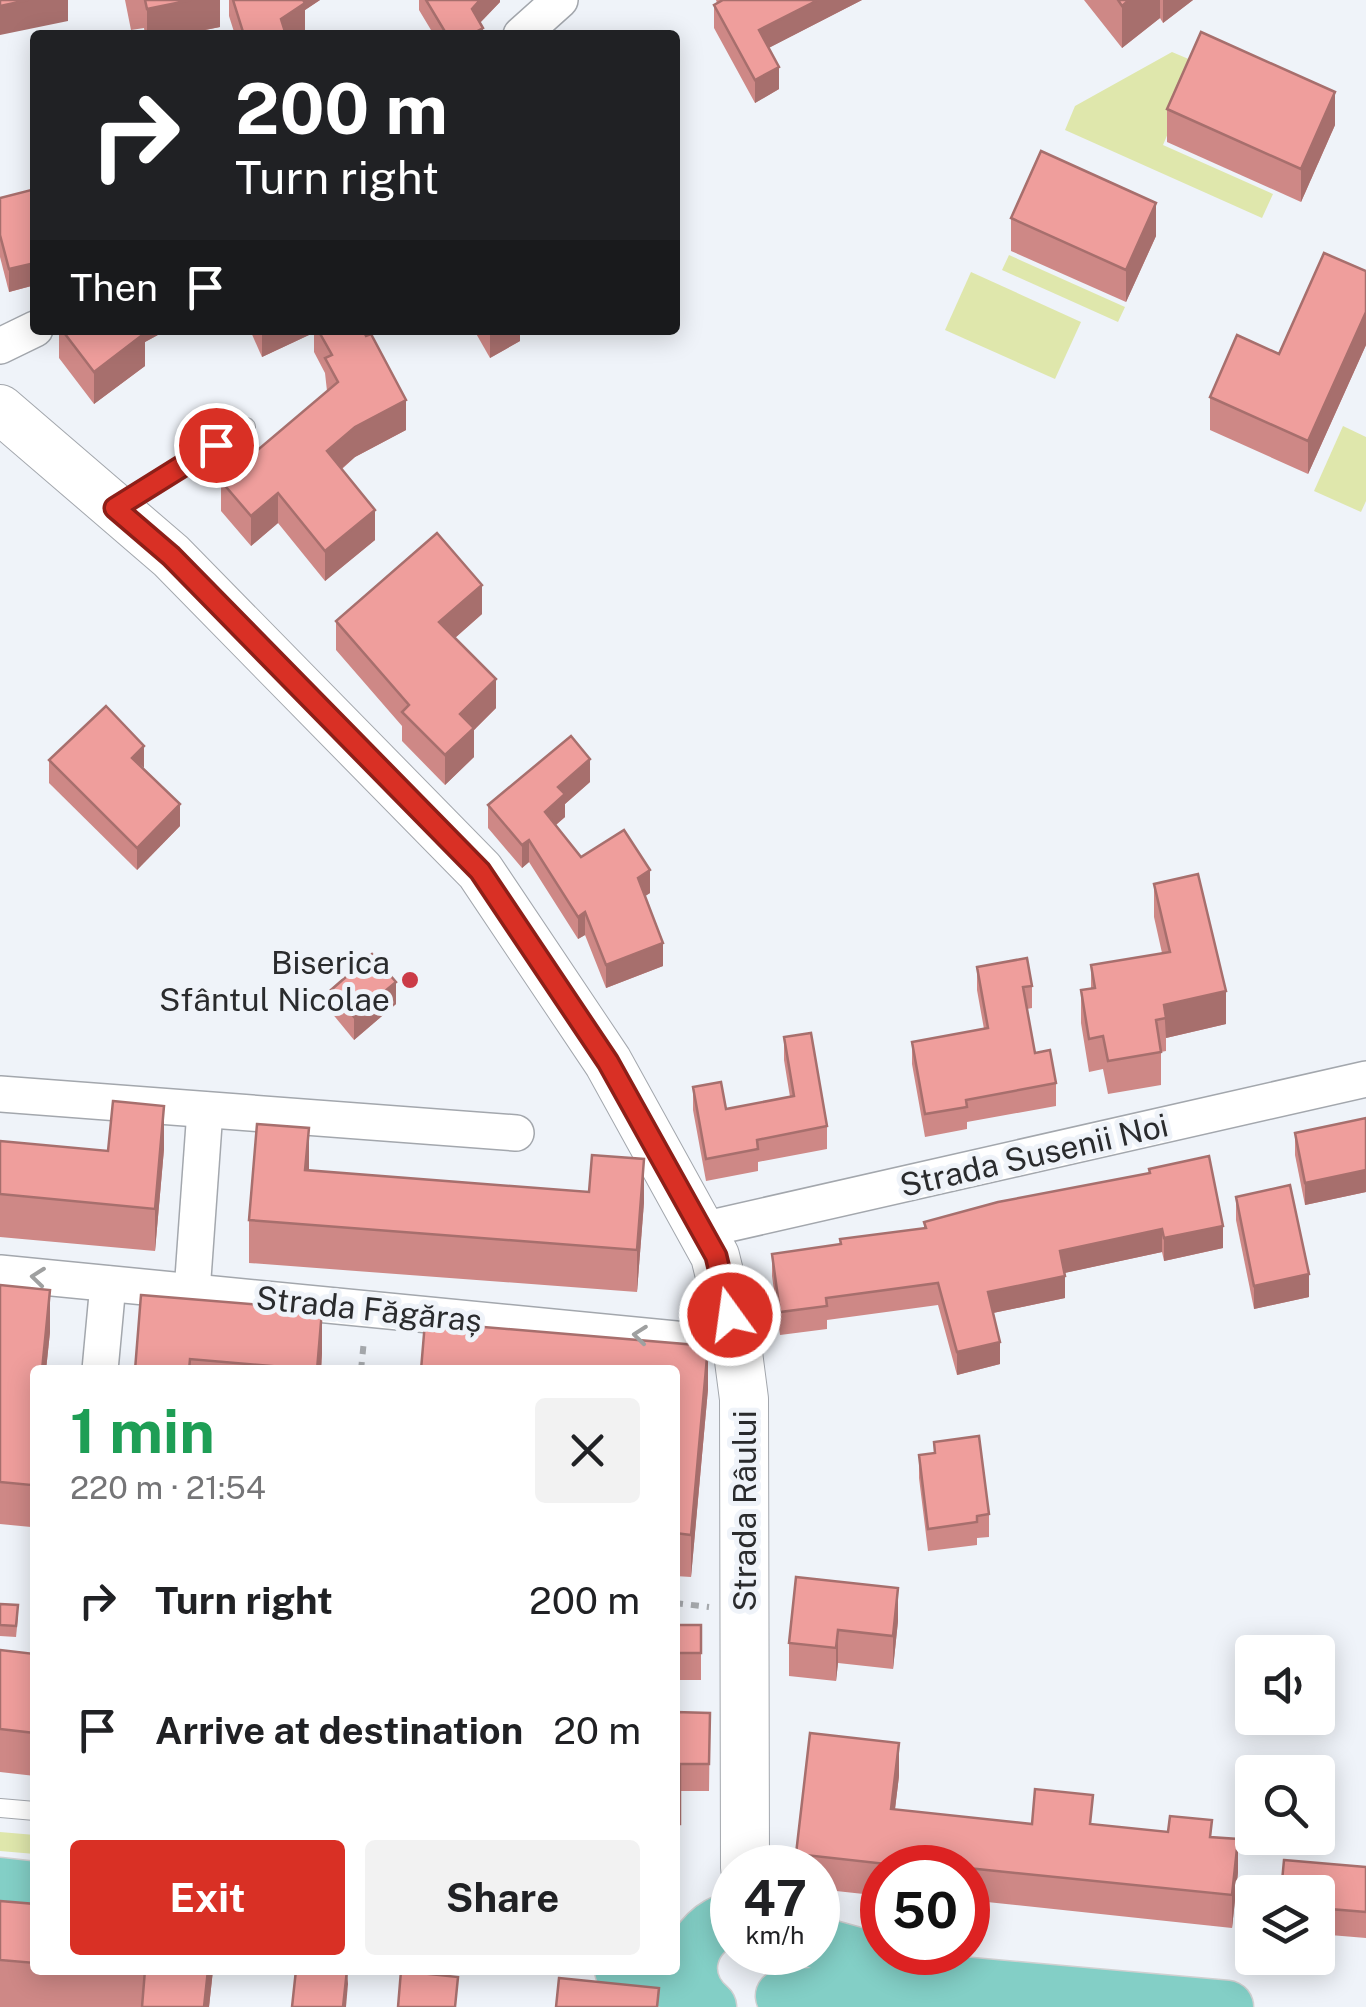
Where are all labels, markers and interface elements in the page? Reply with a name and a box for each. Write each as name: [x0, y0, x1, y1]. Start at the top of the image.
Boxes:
text: 200 m: [235, 67, 448, 150]
icon: right: [70, 70, 200, 200]
text: Turn right: [235, 151, 439, 204]
icon: arrive: [178, 260, 233, 315]
text: Then: [70, 265, 158, 310]
pin: [174, 403, 259, 488]
icon: arrive: [189, 418, 244, 473]
place label: Biserica Sfântul Nicolae: [159, 944, 390, 1018]
marker: Biserica Sfântul Nicolae: [399, 969, 421, 991]
street label: Strada Susenii Noi: [896, 1106, 1172, 1204]
position arrow: [678, 1263, 782, 1367]
one-way arrow: [30, 1267, 46, 1288]
street label: Strada Făgăraș: [254, 1279, 484, 1339]
one-way arrow: [632, 1325, 648, 1346]
text: 1 min: [70, 1396, 215, 1467]
button: close: [535, 1398, 640, 1503]
street label: Strada Râului: [726, 1410, 763, 1612]
text: 220 m · 21:54: [70, 1469, 266, 1506]
icon: right: [70, 1573, 125, 1628]
text: Turn right: [155, 1578, 333, 1623]
text: 200 m: [529, 1578, 640, 1623]
map controls: [1235, 1635, 1335, 1975]
button: sound: [1235, 1635, 1335, 1735]
icon: arrive: [70, 1703, 125, 1758]
text: Arrive at destination: [155, 1708, 523, 1753]
text: 20 m: [553, 1708, 641, 1753]
button: search: [1235, 1755, 1335, 1855]
button: Exit: [70, 1840, 345, 1955]
button: Share: [365, 1840, 640, 1955]
speed limit sign: 50: [860, 1845, 990, 1975]
text: 47: [743, 1868, 807, 1927]
button: layers: [1235, 1875, 1335, 1975]
text: km/h: [746, 1920, 804, 1950]

